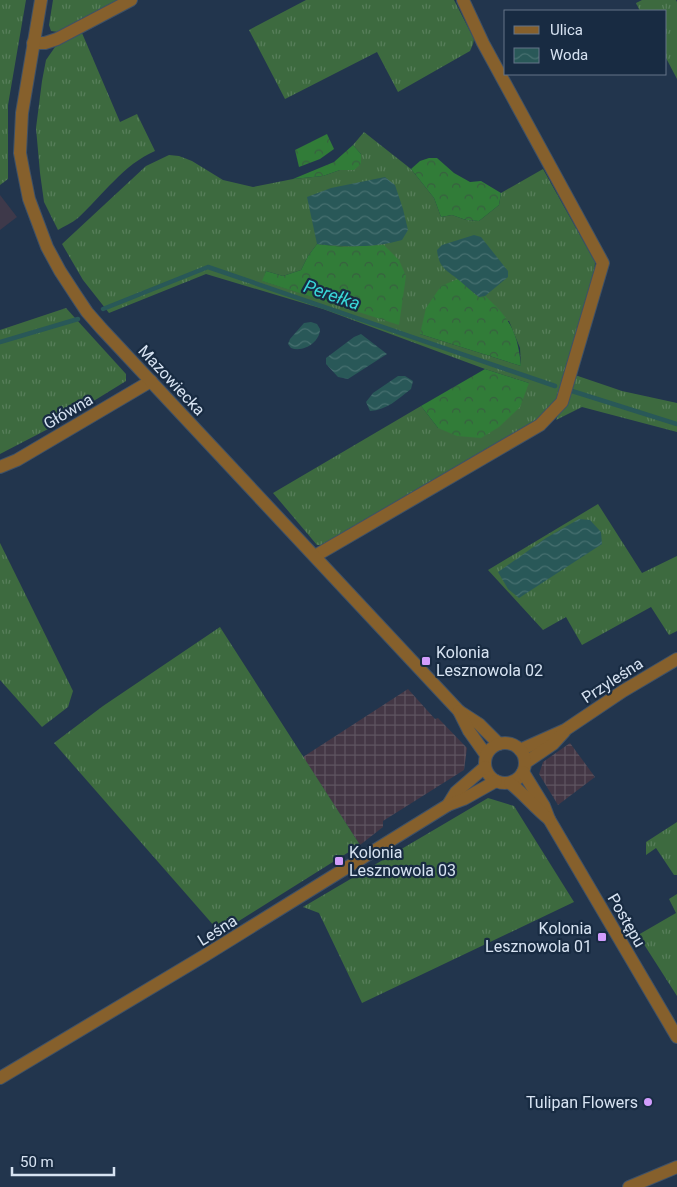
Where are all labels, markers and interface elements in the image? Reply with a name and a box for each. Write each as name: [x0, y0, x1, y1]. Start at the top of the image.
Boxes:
legend: [504, 10, 667, 75]
text: Ulica: [550, 21, 583, 39]
text: Woda: [550, 46, 588, 64]
water label: Perełka: [301, 275, 363, 314]
street label: Mazowiecka: [134, 341, 209, 419]
street label: Główna: [40, 390, 96, 433]
place label: Kolonia Lesznowola 02: [436, 643, 543, 680]
street label: Przyleśna: [578, 654, 646, 707]
marker: Kolonia Lesznowola 02: [420, 655, 432, 667]
place label: Kolonia Lesznowola 03: [349, 843, 456, 880]
marker: Kolonia Lesznowola 03: [333, 855, 345, 867]
street label: Postępu: [604, 890, 650, 951]
street label: Leśna: [194, 911, 240, 950]
place label: Kolonia Lesznowola 01: [485, 919, 592, 956]
marker: Kolonia Lesznowola 01: [596, 931, 608, 943]
place label: Tulipan Flowers: [526, 1093, 638, 1112]
marker: Tulipan Flowers: [642, 1096, 654, 1108]
scale bar: [12, 1144, 115, 1176]
text: 50 m: [20, 1153, 54, 1171]

